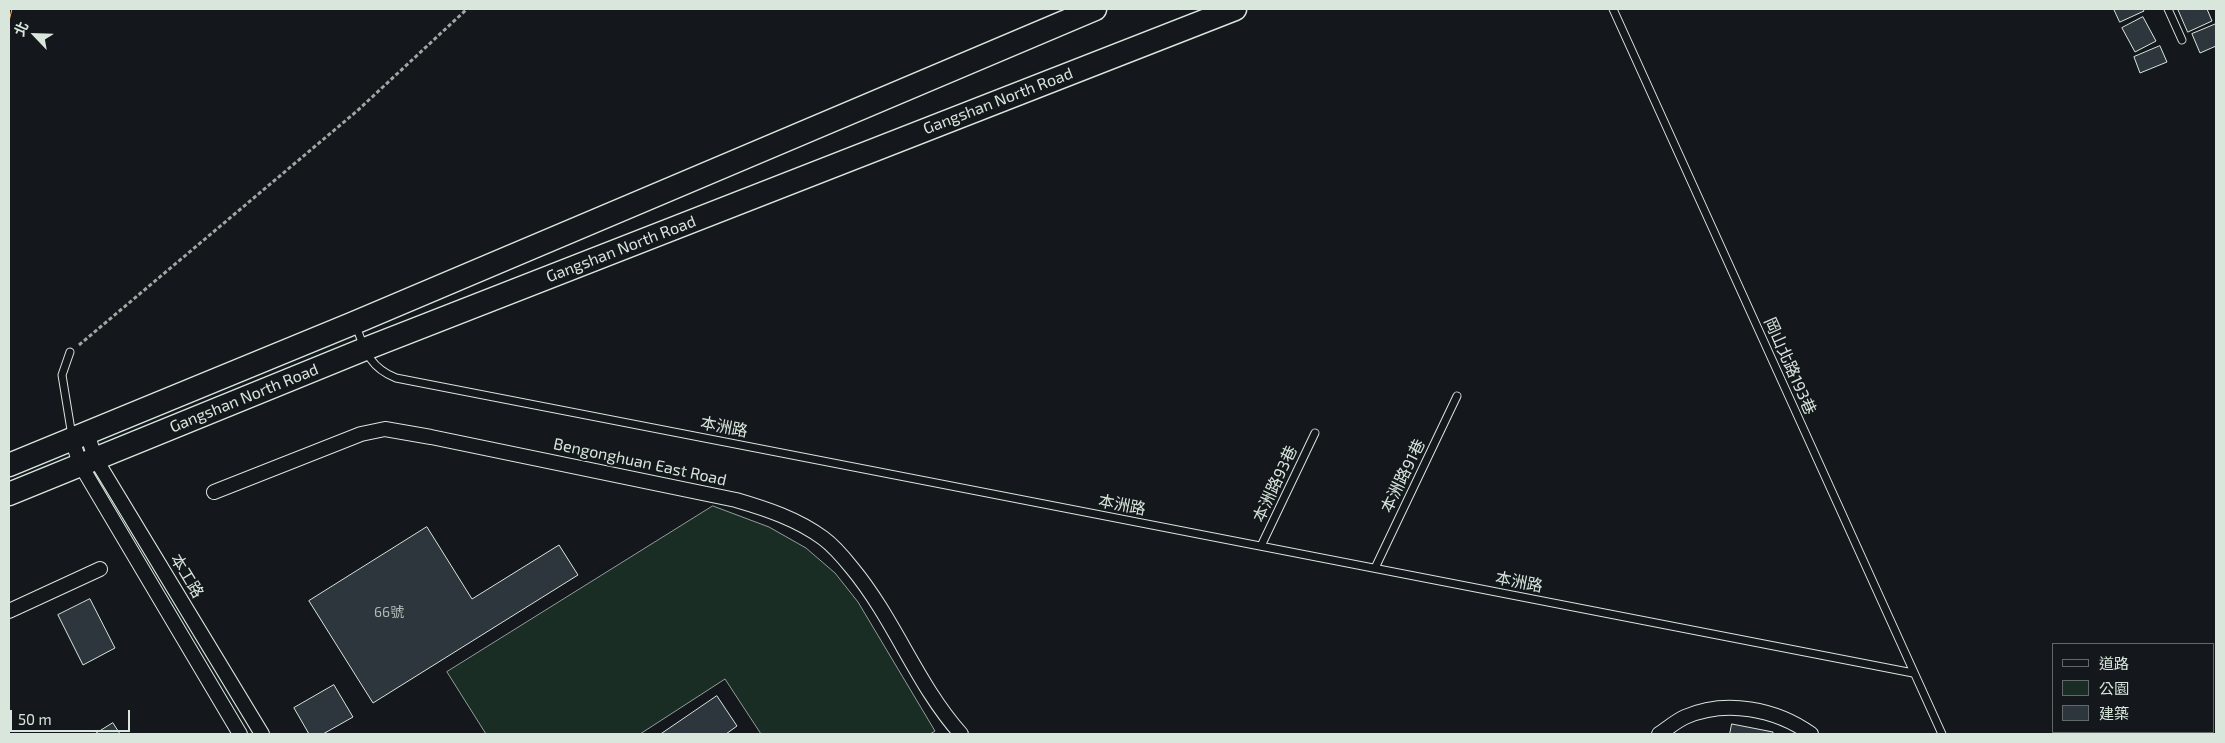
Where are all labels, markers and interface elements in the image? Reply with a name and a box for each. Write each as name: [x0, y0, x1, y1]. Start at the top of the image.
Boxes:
north arrow: [10, 10, 60, 60]
text: 北: [10, 19, 31, 39]
street label: Gangshan North Road: [920, 64, 1076, 138]
street label: Gangshan North Road: [543, 212, 699, 286]
street label: 岡山北路193巷: [1760, 314, 1820, 418]
street label: Gangshan North Road: [167, 359, 321, 437]
street label: 本洲路: [699, 413, 749, 441]
street label: Bengonghuan East Road: [552, 434, 728, 490]
street label: 本洲路91巷: [1377, 436, 1429, 516]
street label: 本洲路93巷: [1249, 443, 1301, 525]
street label: 本洲路: [1097, 491, 1147, 519]
street label: 本工路: [166, 550, 208, 602]
street label: 本洲路: [1494, 568, 1544, 596]
house number: 66號: [374, 604, 404, 620]
legend: [2052, 643, 2215, 733]
text: 道路: [2099, 654, 2129, 672]
text: 公園: [2099, 679, 2129, 697]
scale bar: [12, 700, 132, 732]
text: 建築: [2099, 704, 2129, 722]
text: 50 m: [18, 710, 52, 728]

